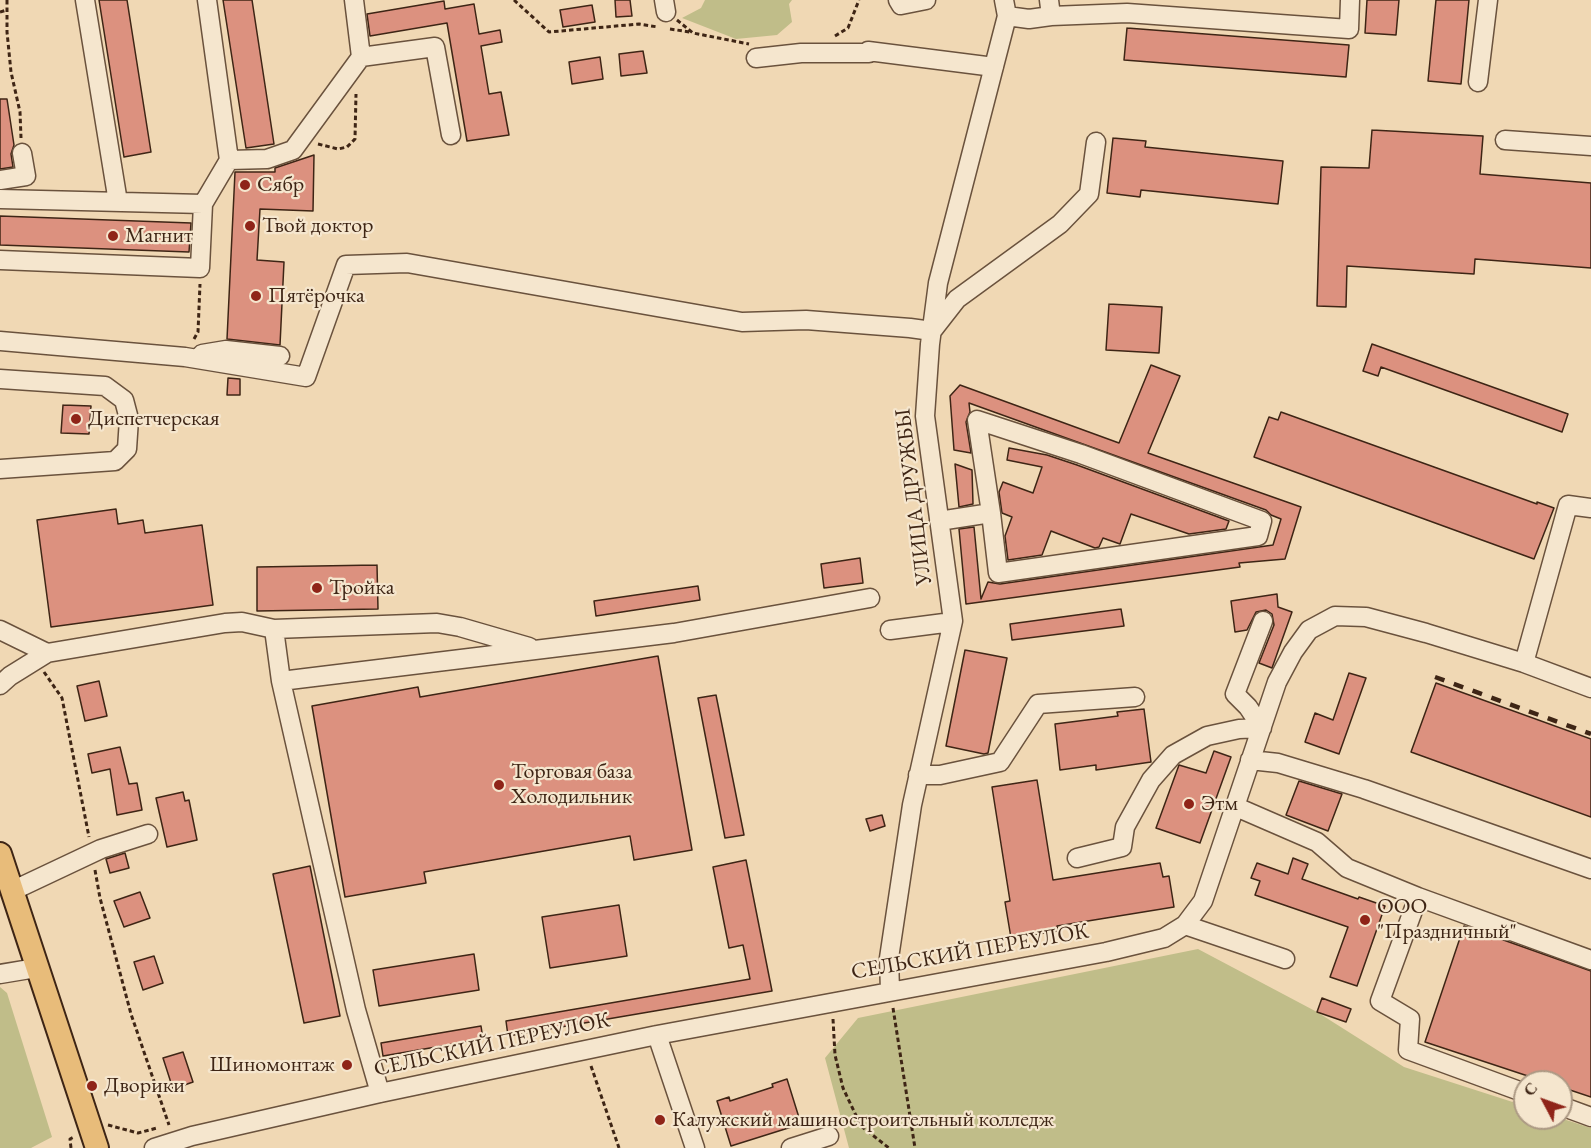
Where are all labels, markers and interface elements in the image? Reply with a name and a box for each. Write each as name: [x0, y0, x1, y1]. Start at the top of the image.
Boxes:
place label: Сябр: [257, 172, 304, 198]
marker: Сябр: [238, 178, 252, 192]
place label: Твой доктор: [262, 213, 374, 239]
marker: Твой доктор: [243, 219, 257, 233]
place label: Магнит: [125, 223, 193, 249]
marker: Магнит: [106, 229, 120, 243]
place label: Пятёрочка: [268, 283, 365, 309]
marker: Пятёрочка: [249, 289, 263, 303]
place label: Диспетчерская: [88, 406, 220, 432]
street label: УЛИЦА ДРУЖБЫ: [890, 407, 938, 587]
marker: Диспетчерская: [69, 412, 83, 426]
place label: Тройка: [329, 575, 394, 601]
marker: Тройка: [310, 581, 324, 595]
place label: Торговая база Холодильник: [511, 759, 632, 810]
marker: Торговая база Холодильник: [492, 778, 506, 792]
place label: Этм: [1201, 791, 1238, 817]
marker: Этм: [1182, 797, 1196, 811]
place label: ООО "Праздничный": [1377, 894, 1517, 945]
marker: ООО "Праздничный": [1358, 913, 1372, 927]
street label: СЕЛЬСКИЙ ПЕРЕУЛОК: [849, 918, 1091, 986]
street label: СЕЛЬСКИЙ ПЕРЕУЛОК: [372, 1007, 612, 1083]
place label: Шиномонтаж: [210, 1052, 335, 1078]
marker: Шиномонтаж: [340, 1058, 354, 1072]
north arrow: [1513, 1070, 1573, 1130]
place label: Дворики: [104, 1073, 185, 1099]
text: С: [1519, 1078, 1542, 1100]
marker: Дворики: [85, 1079, 99, 1093]
place label: Калужский машиностроительный колледж: [672, 1107, 1054, 1133]
marker: Калужский машиностроительный колледж: [653, 1113, 667, 1127]

